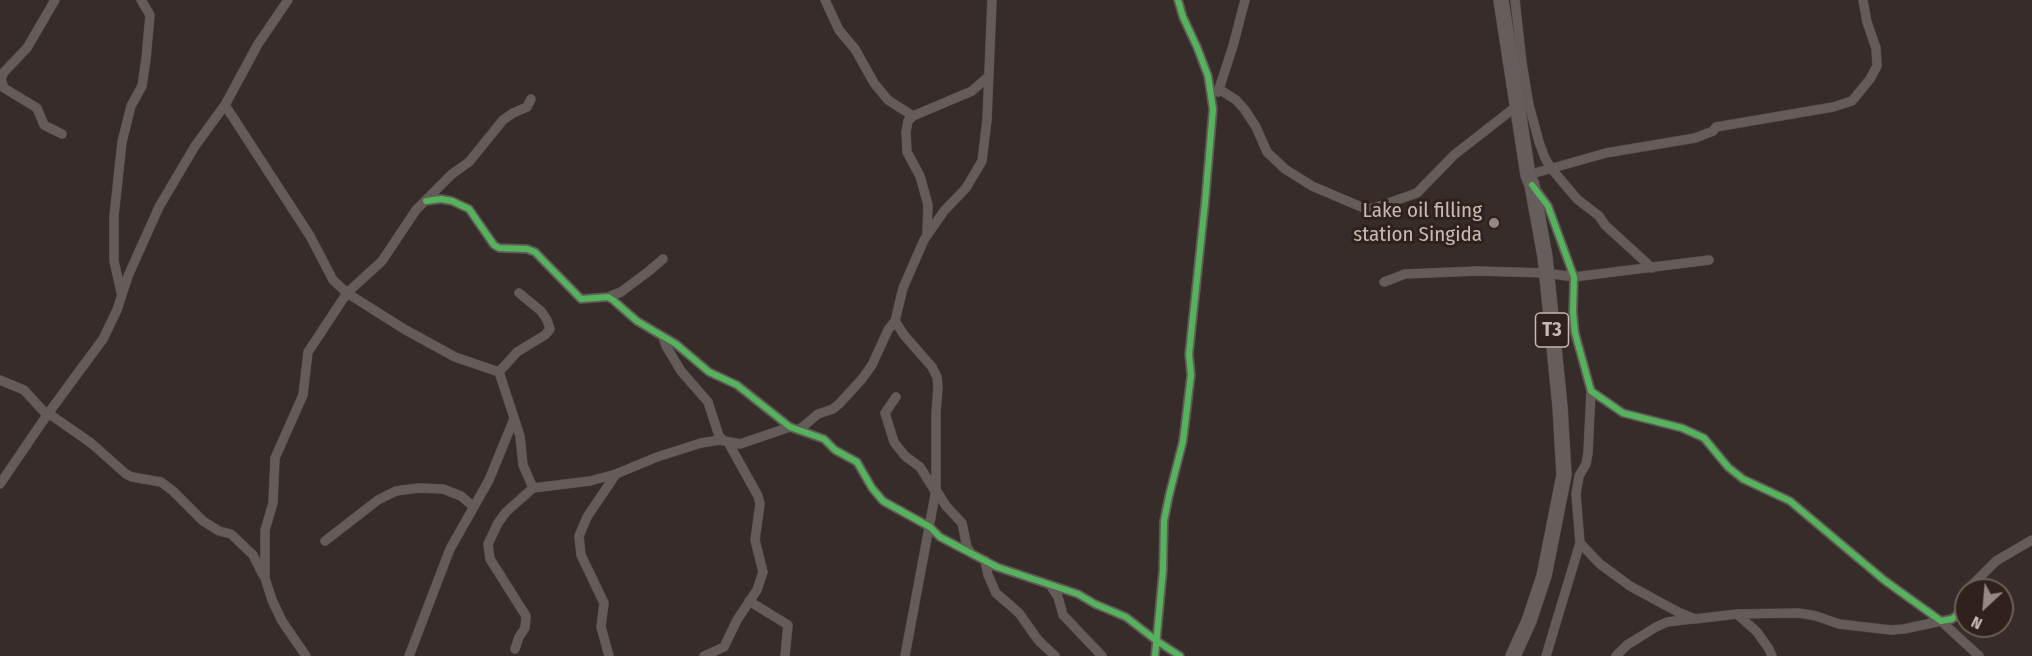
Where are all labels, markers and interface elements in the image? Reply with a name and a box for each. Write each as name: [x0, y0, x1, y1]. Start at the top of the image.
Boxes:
place label: Lake oil filling station Singida: [1353, 198, 1482, 248]
marker: Lake oil filling station Singida: [1487, 216, 1501, 230]
road number: T3: [1536, 313, 1568, 347]
north arrow: [1954, 578, 2014, 638]
text: N: [1968, 612, 1985, 633]

